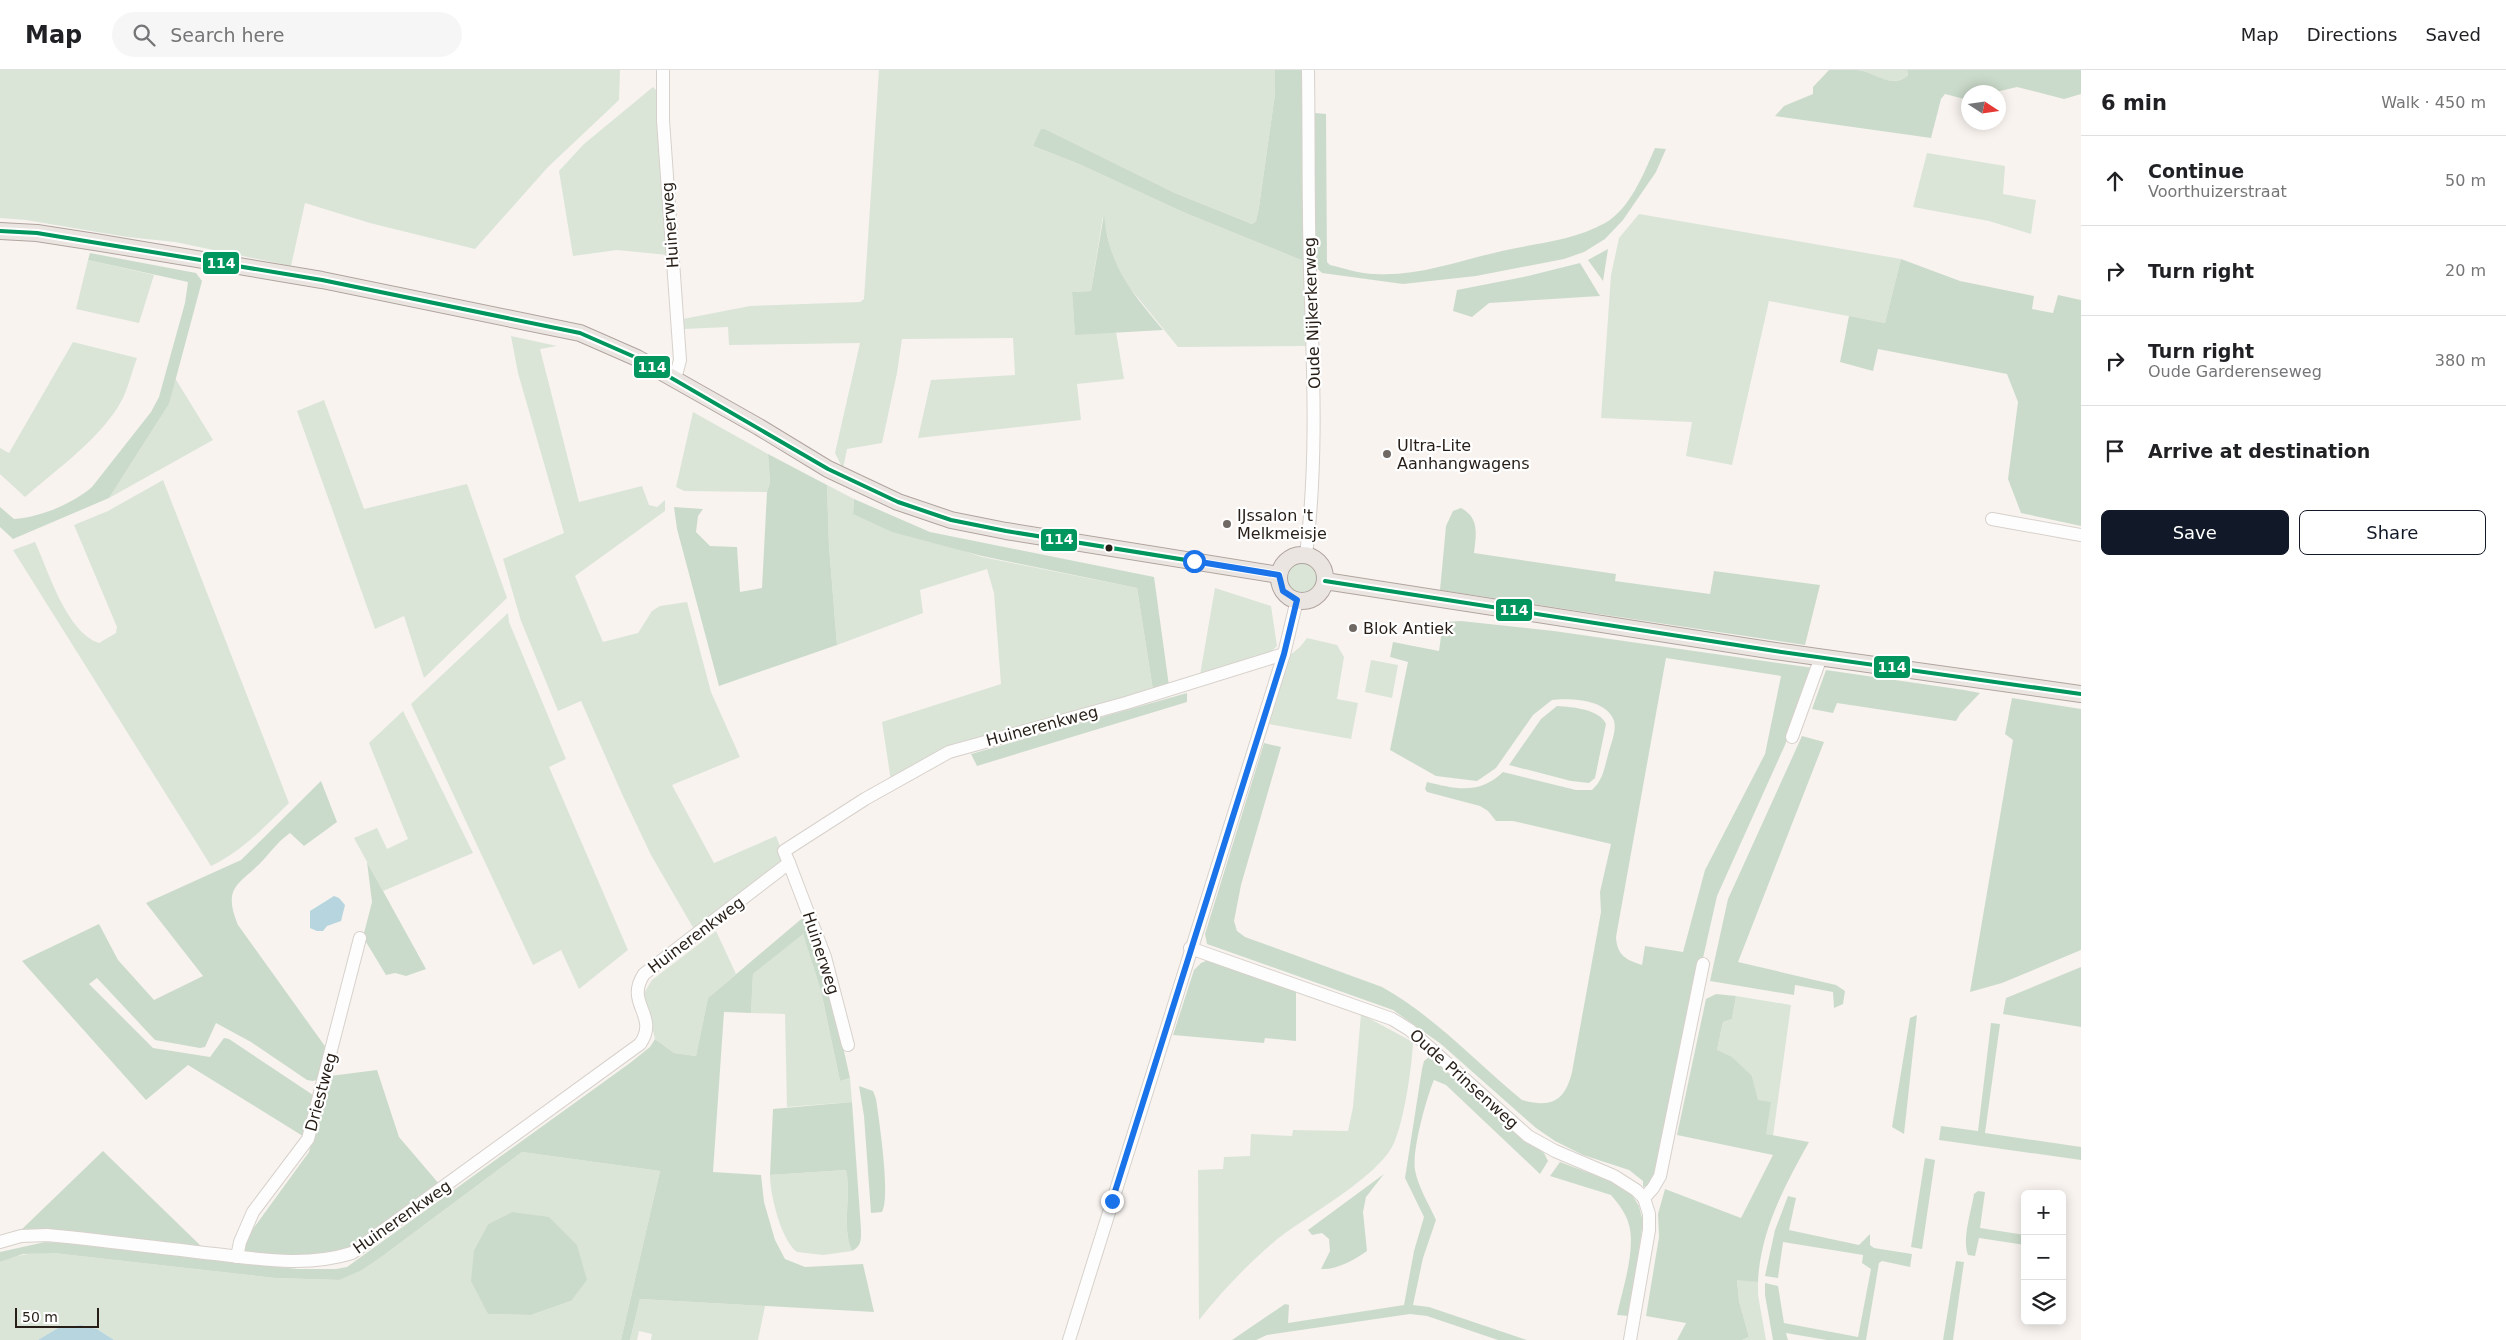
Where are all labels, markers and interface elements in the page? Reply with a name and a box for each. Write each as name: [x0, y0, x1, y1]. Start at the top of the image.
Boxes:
search box: [112, 12, 462, 57]
text: Map: [25, 21, 82, 49]
icon: search: [130, 21, 158, 49]
text: Search here: [170, 24, 284, 46]
text: Map: [2241, 24, 2279, 45]
text: Directions: [2307, 24, 2397, 45]
text: Saved: [2425, 24, 2481, 45]
north arrow: [1961, 85, 2006, 130]
text: 6 min: [2101, 91, 2167, 115]
text: Walk · 450 m: [2381, 93, 2486, 112]
text: Continue: [2148, 160, 2244, 182]
icon: ahead: [2101, 167, 2129, 195]
text: 50 m: [2445, 171, 2486, 190]
street label: Huinerweg: [658, 181, 682, 269]
text: Voorthuizerstraat: [2148, 182, 2287, 201]
street label: Oude Nijkerkerweg: [1300, 237, 1324, 389]
line badge: 114: [202, 251, 240, 275]
text: 114: [206, 255, 236, 271]
icon: right: [2101, 257, 2129, 285]
text: Turn right: [2148, 260, 2254, 282]
text: 20 m: [2445, 261, 2486, 280]
text: Turn right: [2148, 340, 2254, 362]
icon: right: [2101, 347, 2129, 375]
text: 380 m: [2435, 351, 2486, 370]
line badge: 114: [633, 355, 671, 379]
text: 114: [637, 359, 667, 375]
text: Oude Garderenseweg: [2148, 362, 2322, 381]
place label: Ultra-Lite Aanhangwagens: [1397, 436, 1530, 473]
icon: arrive: [2101, 437, 2129, 465]
text: Arrive at destination: [2148, 440, 2370, 462]
marker: Ultra-Lite Aanhangwagens: [1381, 448, 1393, 460]
place label: IJssalon 't Melkmeisje: [1237, 506, 1327, 543]
button: Save: [2101, 510, 2289, 555]
button: Share: [2299, 510, 2486, 555]
marker: IJssalon 't Melkmeisje: [1221, 518, 1233, 530]
line badge: 114: [1040, 528, 1078, 552]
text: 114: [1044, 531, 1074, 547]
unlabelled marker: [1104, 543, 1114, 553]
route start: [1183, 550, 1206, 573]
line badge: 114: [1495, 598, 1533, 622]
text: 114: [1499, 602, 1529, 618]
place label: Blok Antiek: [1363, 619, 1454, 638]
marker: Blok Antiek: [1347, 622, 1359, 634]
line badge: 114: [1873, 655, 1911, 679]
text: 114: [1877, 659, 1907, 675]
street label: Huinerenkweg: [984, 702, 1100, 750]
street label: Huinerenkweg: [644, 893, 748, 977]
street label: Huinerweg: [799, 909, 843, 997]
street label: Oude Prinsenweg: [1406, 1025, 1522, 1133]
street label: Driestweg: [301, 1050, 341, 1134]
street label: Huinerenkweg: [349, 1176, 455, 1258]
route end: [1101, 1190, 1124, 1213]
map controls: [2021, 1190, 2066, 1325]
button: +: [2021, 1190, 2066, 1235]
button: −: [2021, 1235, 2066, 1280]
button: layers: [2021, 1280, 2066, 1325]
scale bar: [15, 1305, 99, 1328]
text: 50 m: [22, 1309, 58, 1325]

